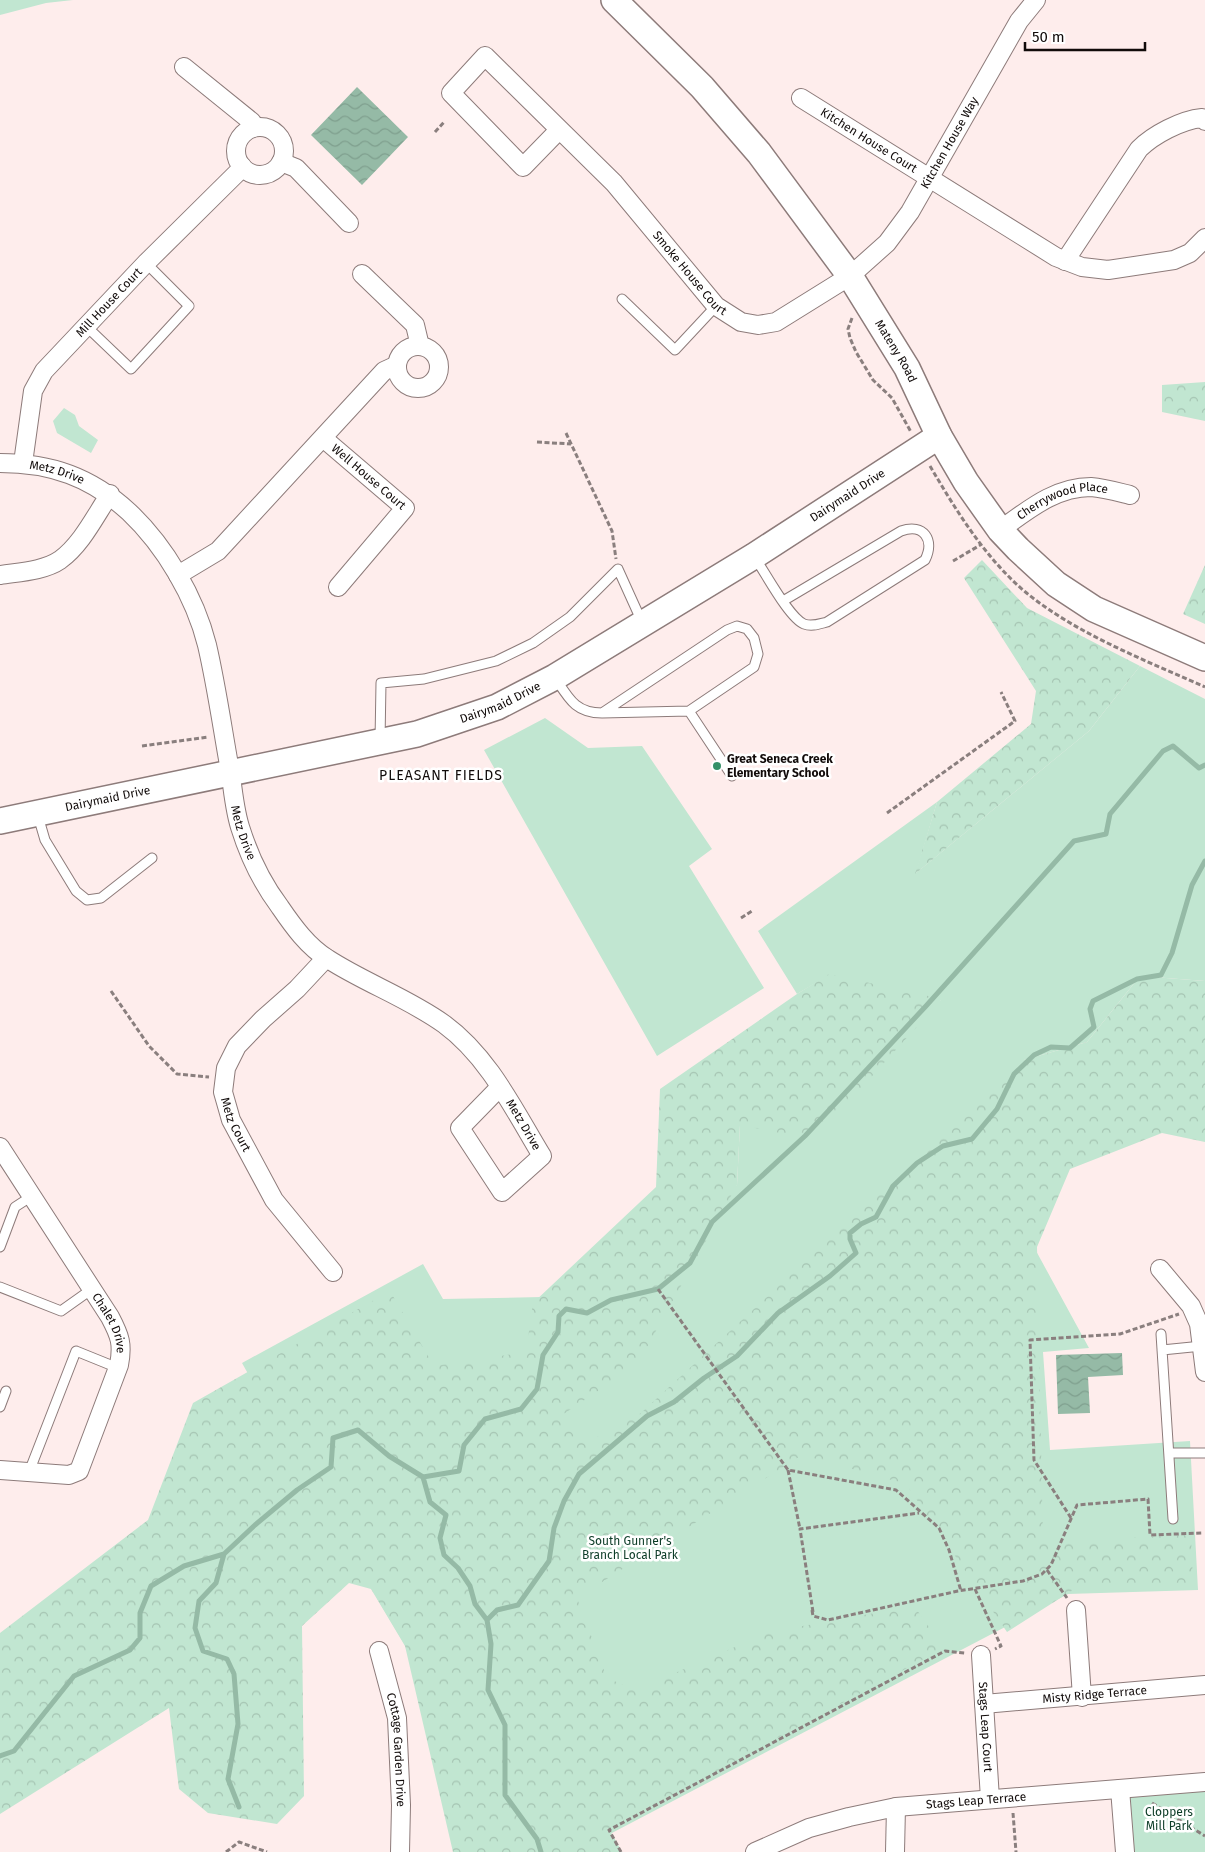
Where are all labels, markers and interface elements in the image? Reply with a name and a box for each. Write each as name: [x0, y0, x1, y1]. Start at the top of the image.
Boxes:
scale bar: [1025, 20, 1145, 52]
text: 50 m: [1032, 28, 1065, 46]
street label: Kitchen House Way: [918, 94, 981, 191]
street label: Kitchen House Court: [818, 105, 920, 176]
street label: Smoke House Court: [650, 228, 730, 318]
street label: Mill House Court: [73, 264, 145, 340]
street label: Mateny Road: [872, 317, 920, 385]
street label: Well House Court: [329, 441, 409, 513]
street label: Metz Drive: [29, 458, 87, 487]
street label: Dairymaid Drive: [807, 466, 888, 525]
street label: Cherrywood Place: [1014, 480, 1109, 523]
street label: Dairymaid Drive: [458, 679, 543, 726]
place label: Great Seneca Creek Elementary School: [727, 752, 833, 780]
marker: Great Seneca Creek Elementary School: [711, 760, 723, 772]
district label: PLEASANT FIELDS: [379, 767, 503, 784]
street label: Dairymaid Drive: [64, 783, 152, 814]
street label: Metz Drive: [228, 804, 259, 862]
street label: Metz Court: [218, 1096, 254, 1155]
street label: Metz Drive: [503, 1096, 544, 1153]
street label: Chalet Drive: [89, 1290, 128, 1353]
park label: South Gunner's Branch Local Park: [582, 1534, 679, 1562]
street label: Stags Leap Court: [976, 1681, 995, 1773]
street label: Misty Ridge Terrace: [1042, 1683, 1147, 1706]
street label: Cottage Garden Drive: [384, 1691, 408, 1807]
street label: Stags Leap Terrace: [925, 1789, 1027, 1812]
park label: Cloppers Mill Park: [1145, 1805, 1193, 1833]

